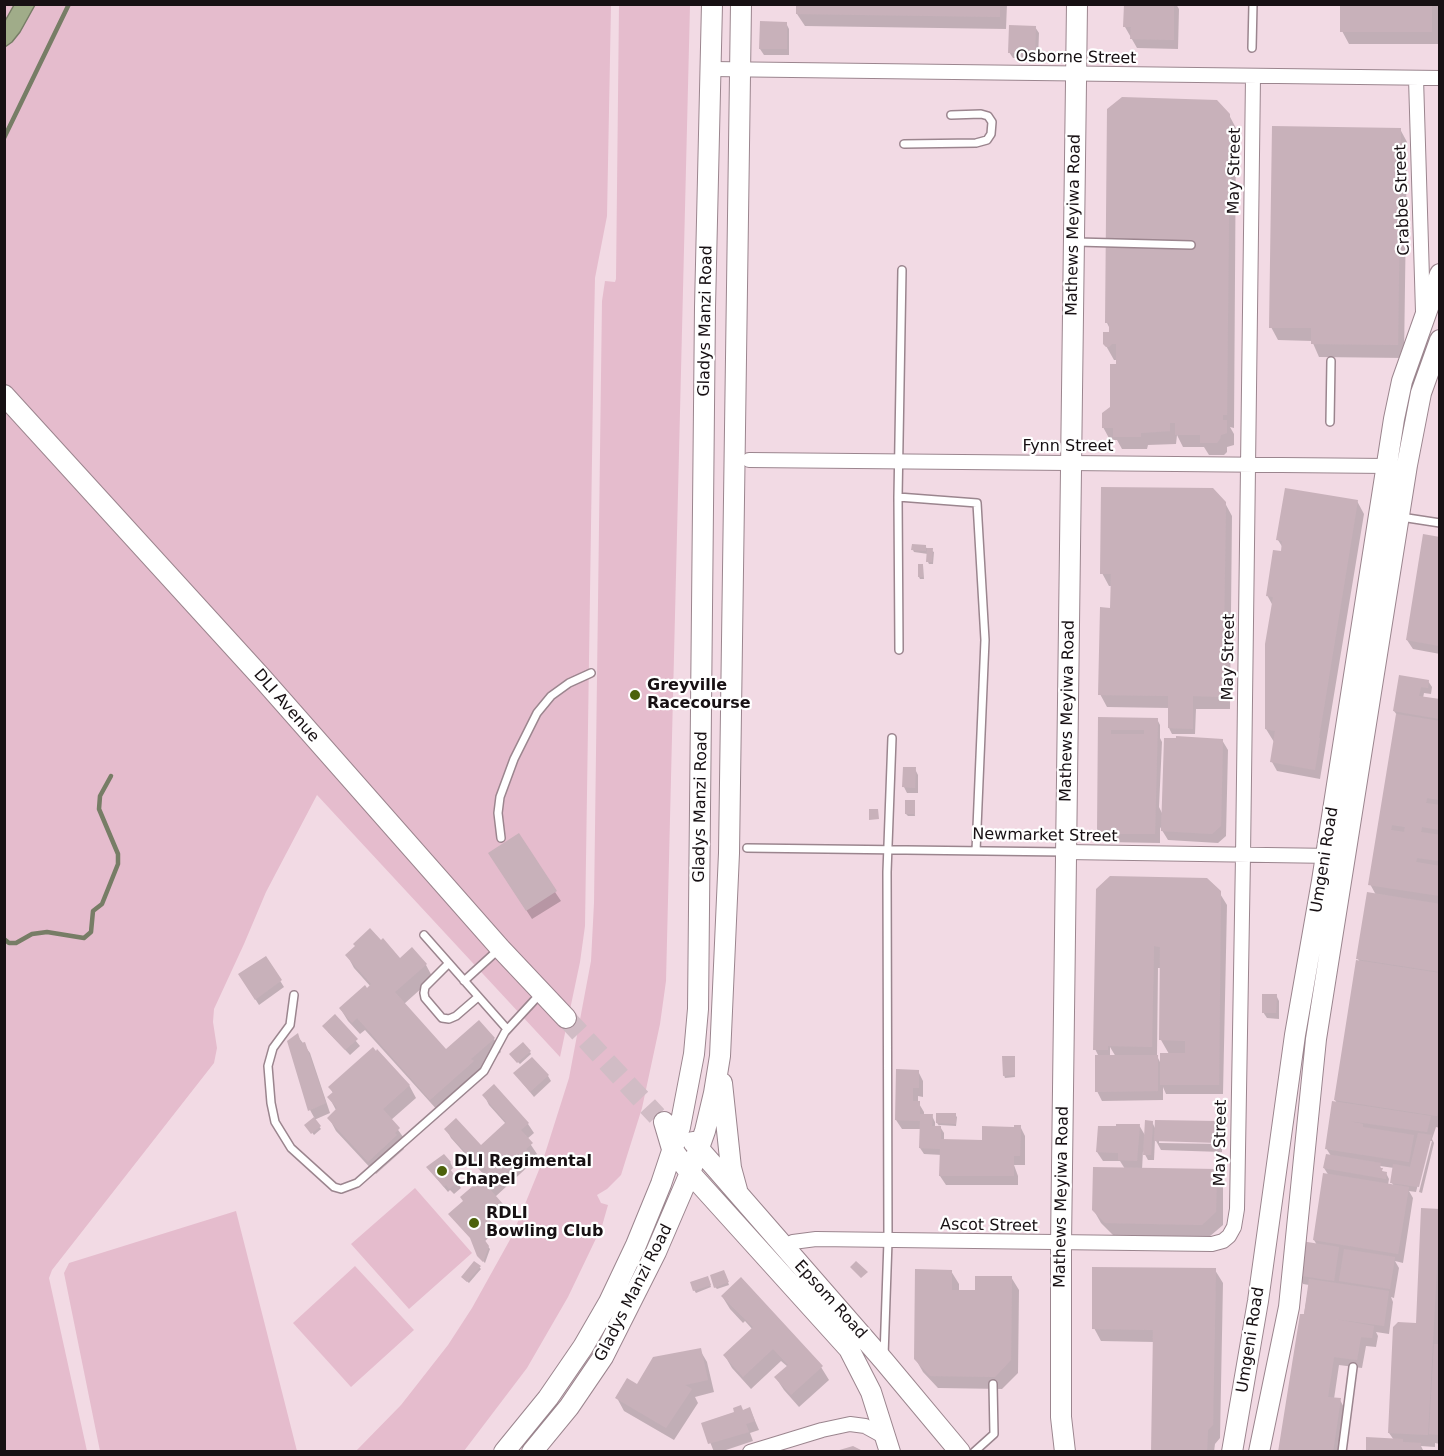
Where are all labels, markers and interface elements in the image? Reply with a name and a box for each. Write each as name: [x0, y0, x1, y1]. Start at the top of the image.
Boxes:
street label: Osborne Street: [1015, 47, 1137, 69]
street label: May Street: [1225, 127, 1245, 215]
street label: Mathews Meyiwa Road: [1063, 134, 1085, 316]
street label: Crabbe Street: [1391, 144, 1415, 256]
street label: Gladys Manzi Road: [695, 245, 717, 397]
street label: Fynn Street: [1022, 437, 1114, 457]
street label: May Street: [1219, 613, 1239, 701]
street label: Mathews Meyiwa Road: [1057, 620, 1079, 802]
street label: DLI Avenue: [249, 666, 323, 746]
place label: Greyville Racecourse: [647, 676, 751, 714]
marker: Greyville Racecourse: [628, 688, 642, 702]
street label: Gladys Manzi Road: [690, 731, 712, 883]
street label: Umgeni Road: [1307, 806, 1343, 914]
street label: Newmarket Street: [972, 825, 1118, 847]
street label: May Street: [1211, 1099, 1231, 1187]
street label: Mathews Meyiwa Road: [1051, 1106, 1073, 1288]
place label: DLI Regimental Chapel: [454, 1152, 592, 1190]
marker: DLI Regimental Chapel: [435, 1164, 449, 1178]
place label: RDLI Bowling Club: [486, 1204, 603, 1242]
marker: RDLI Bowling Club: [467, 1216, 481, 1230]
street label: Ascot Street: [940, 1216, 1038, 1236]
street label: Gladys Manzi Road: [591, 1221, 677, 1365]
street label: Epsom Road: [790, 1257, 870, 1343]
street label: Umgeni Road: [1233, 1286, 1269, 1394]

